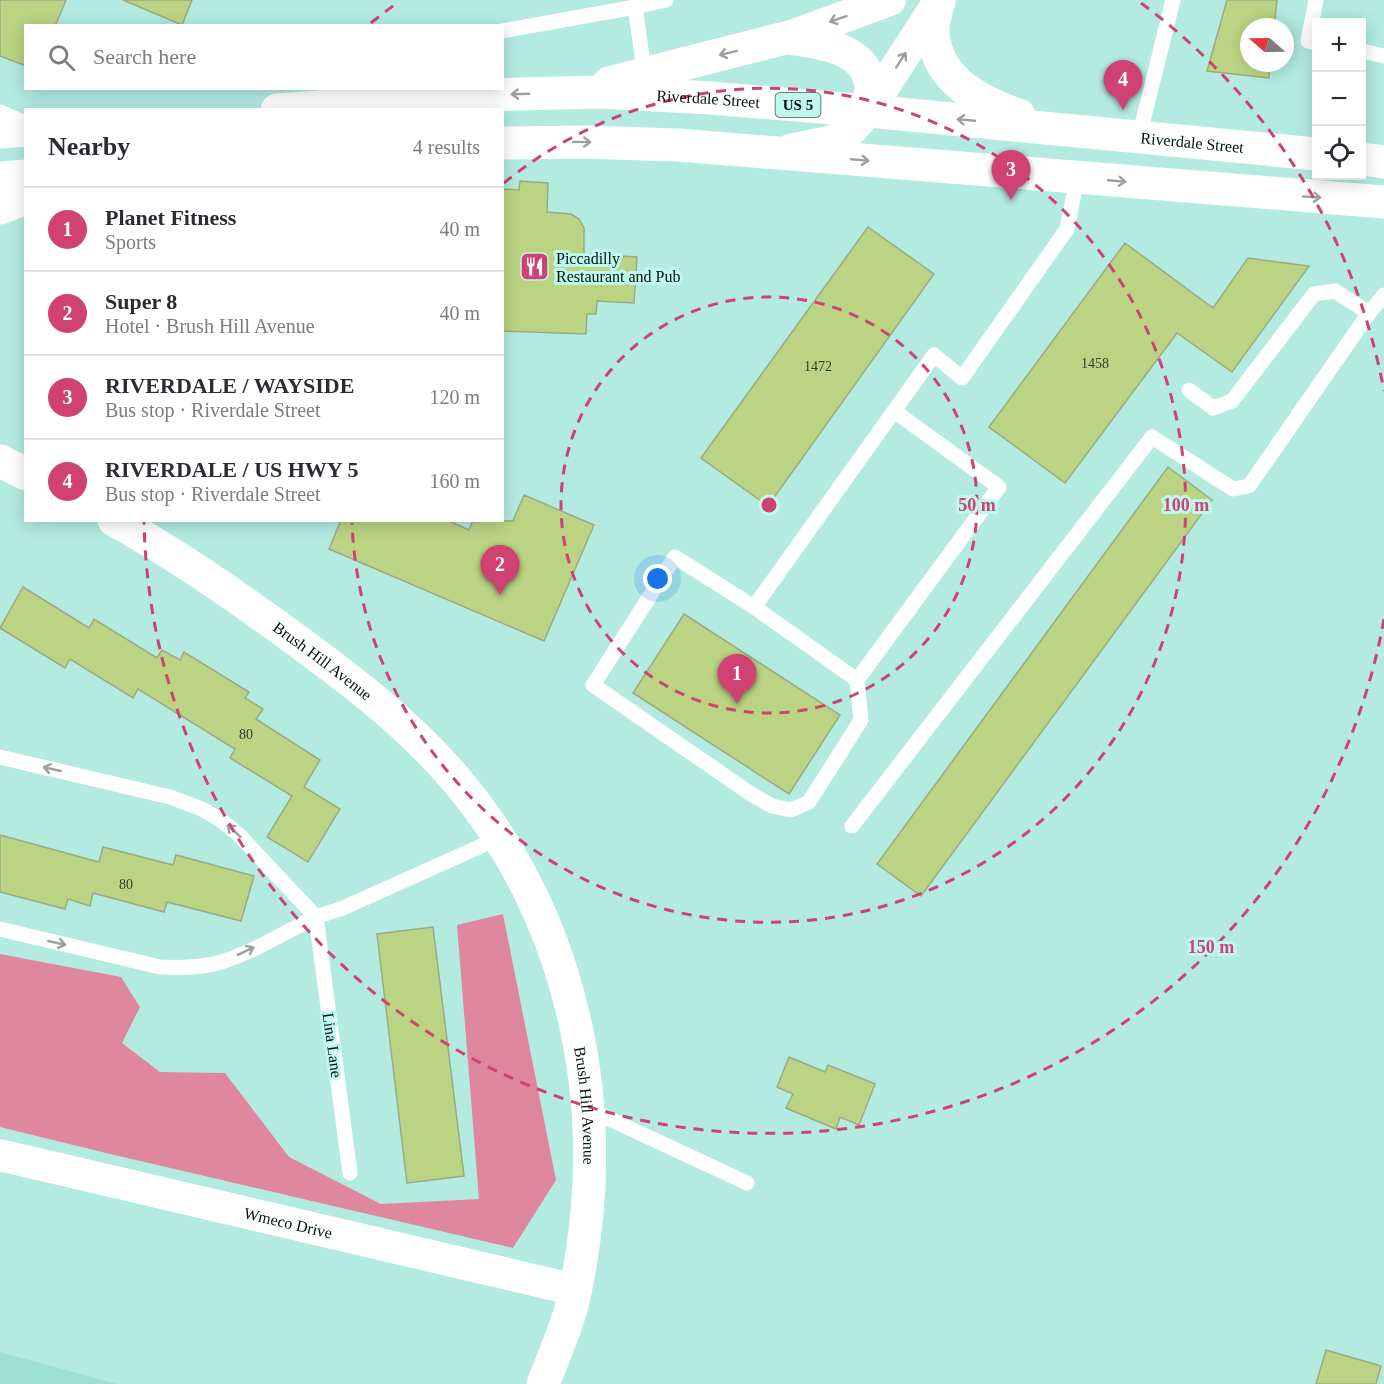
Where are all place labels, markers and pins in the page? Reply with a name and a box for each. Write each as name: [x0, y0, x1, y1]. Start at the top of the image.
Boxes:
pin: 4: [1104, 60, 1142, 110]
pin: 3: [992, 150, 1030, 200]
place label: Piccadilly Restaurant and Pub: [556, 250, 680, 285]
restaurant icon: Piccadilly Restaurant and Pub: [519, 251, 551, 283]
centre of rings: [759, 495, 779, 515]
pin: 2: [480, 546, 520, 595]
pin: 1: [718, 654, 756, 704]

